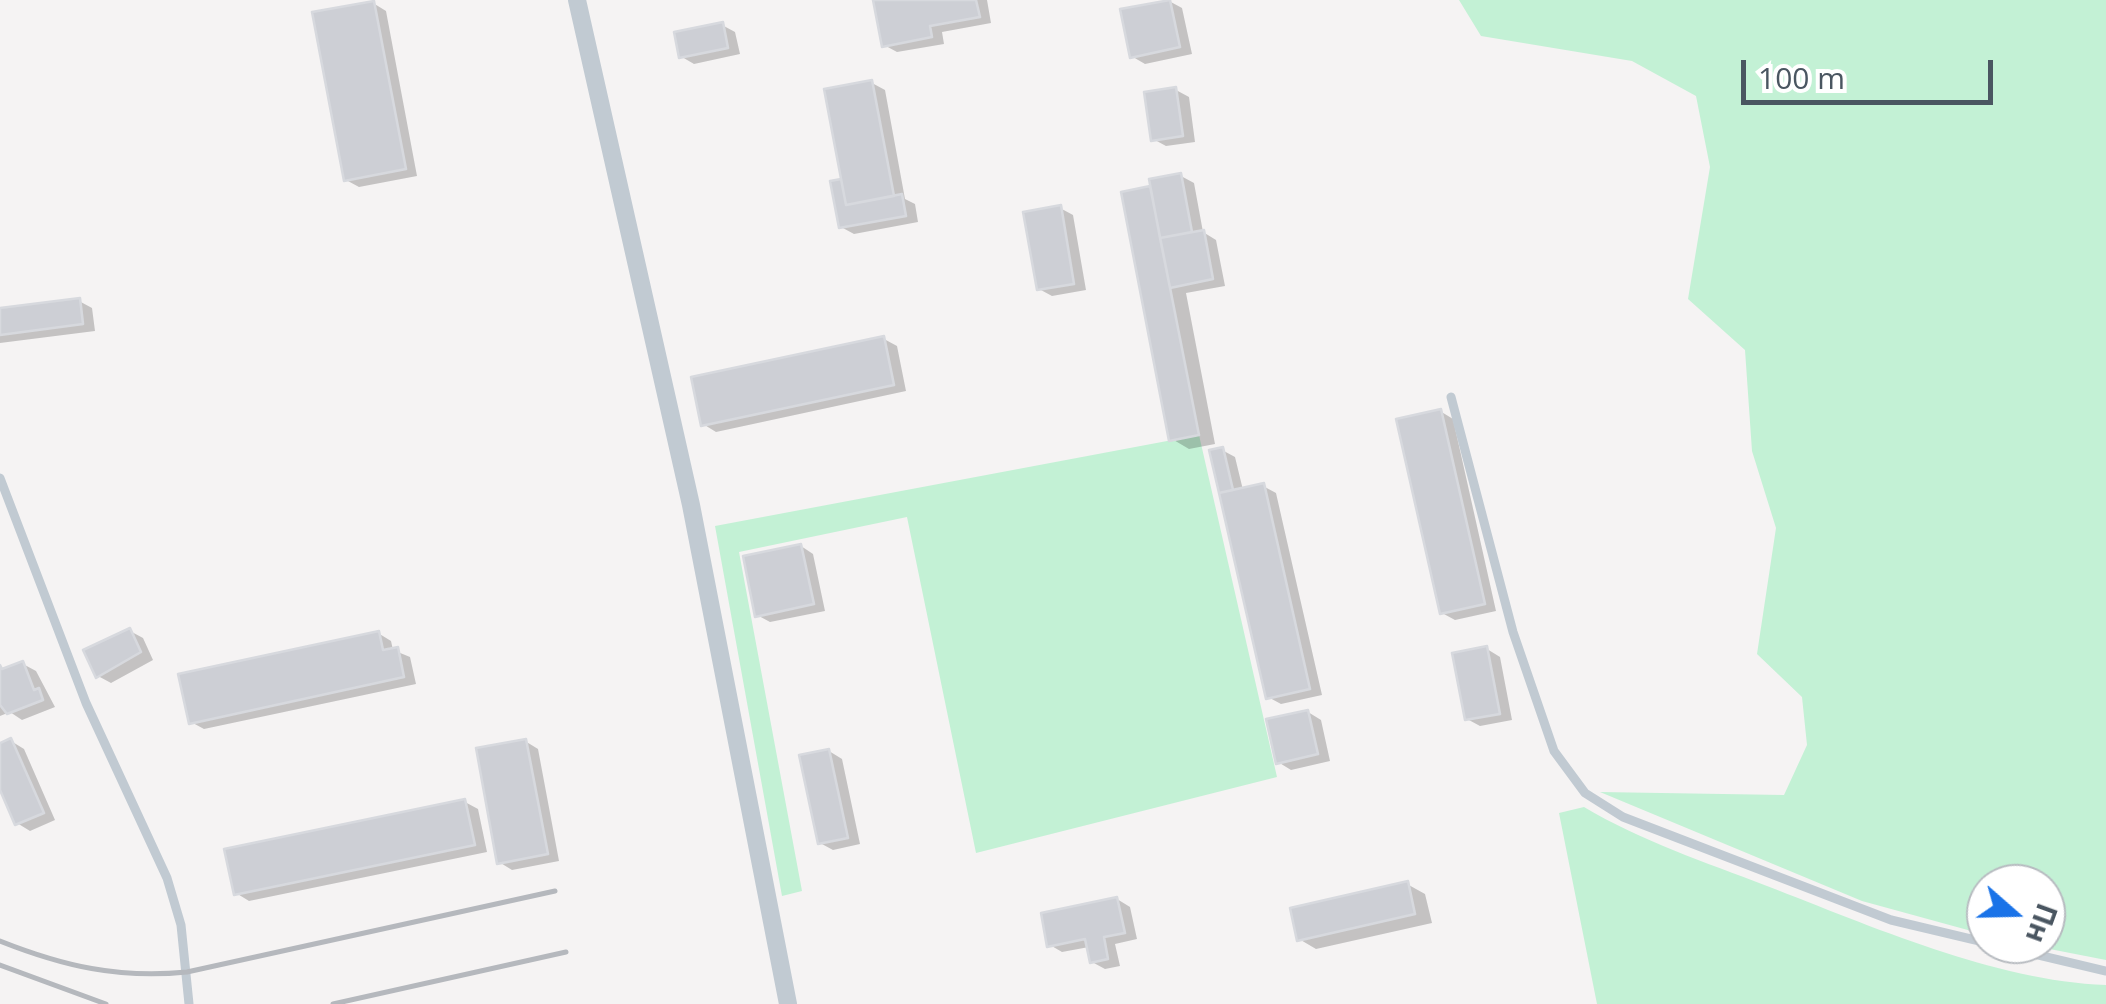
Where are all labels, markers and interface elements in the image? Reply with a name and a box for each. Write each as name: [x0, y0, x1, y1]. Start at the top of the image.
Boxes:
scale bar: [1746, 40, 1998, 102]
text: 100 m: [1758, 57, 1845, 98]
north arrow: [1966, 864, 2066, 964]
text: Пн: [2018, 899, 2067, 949]

